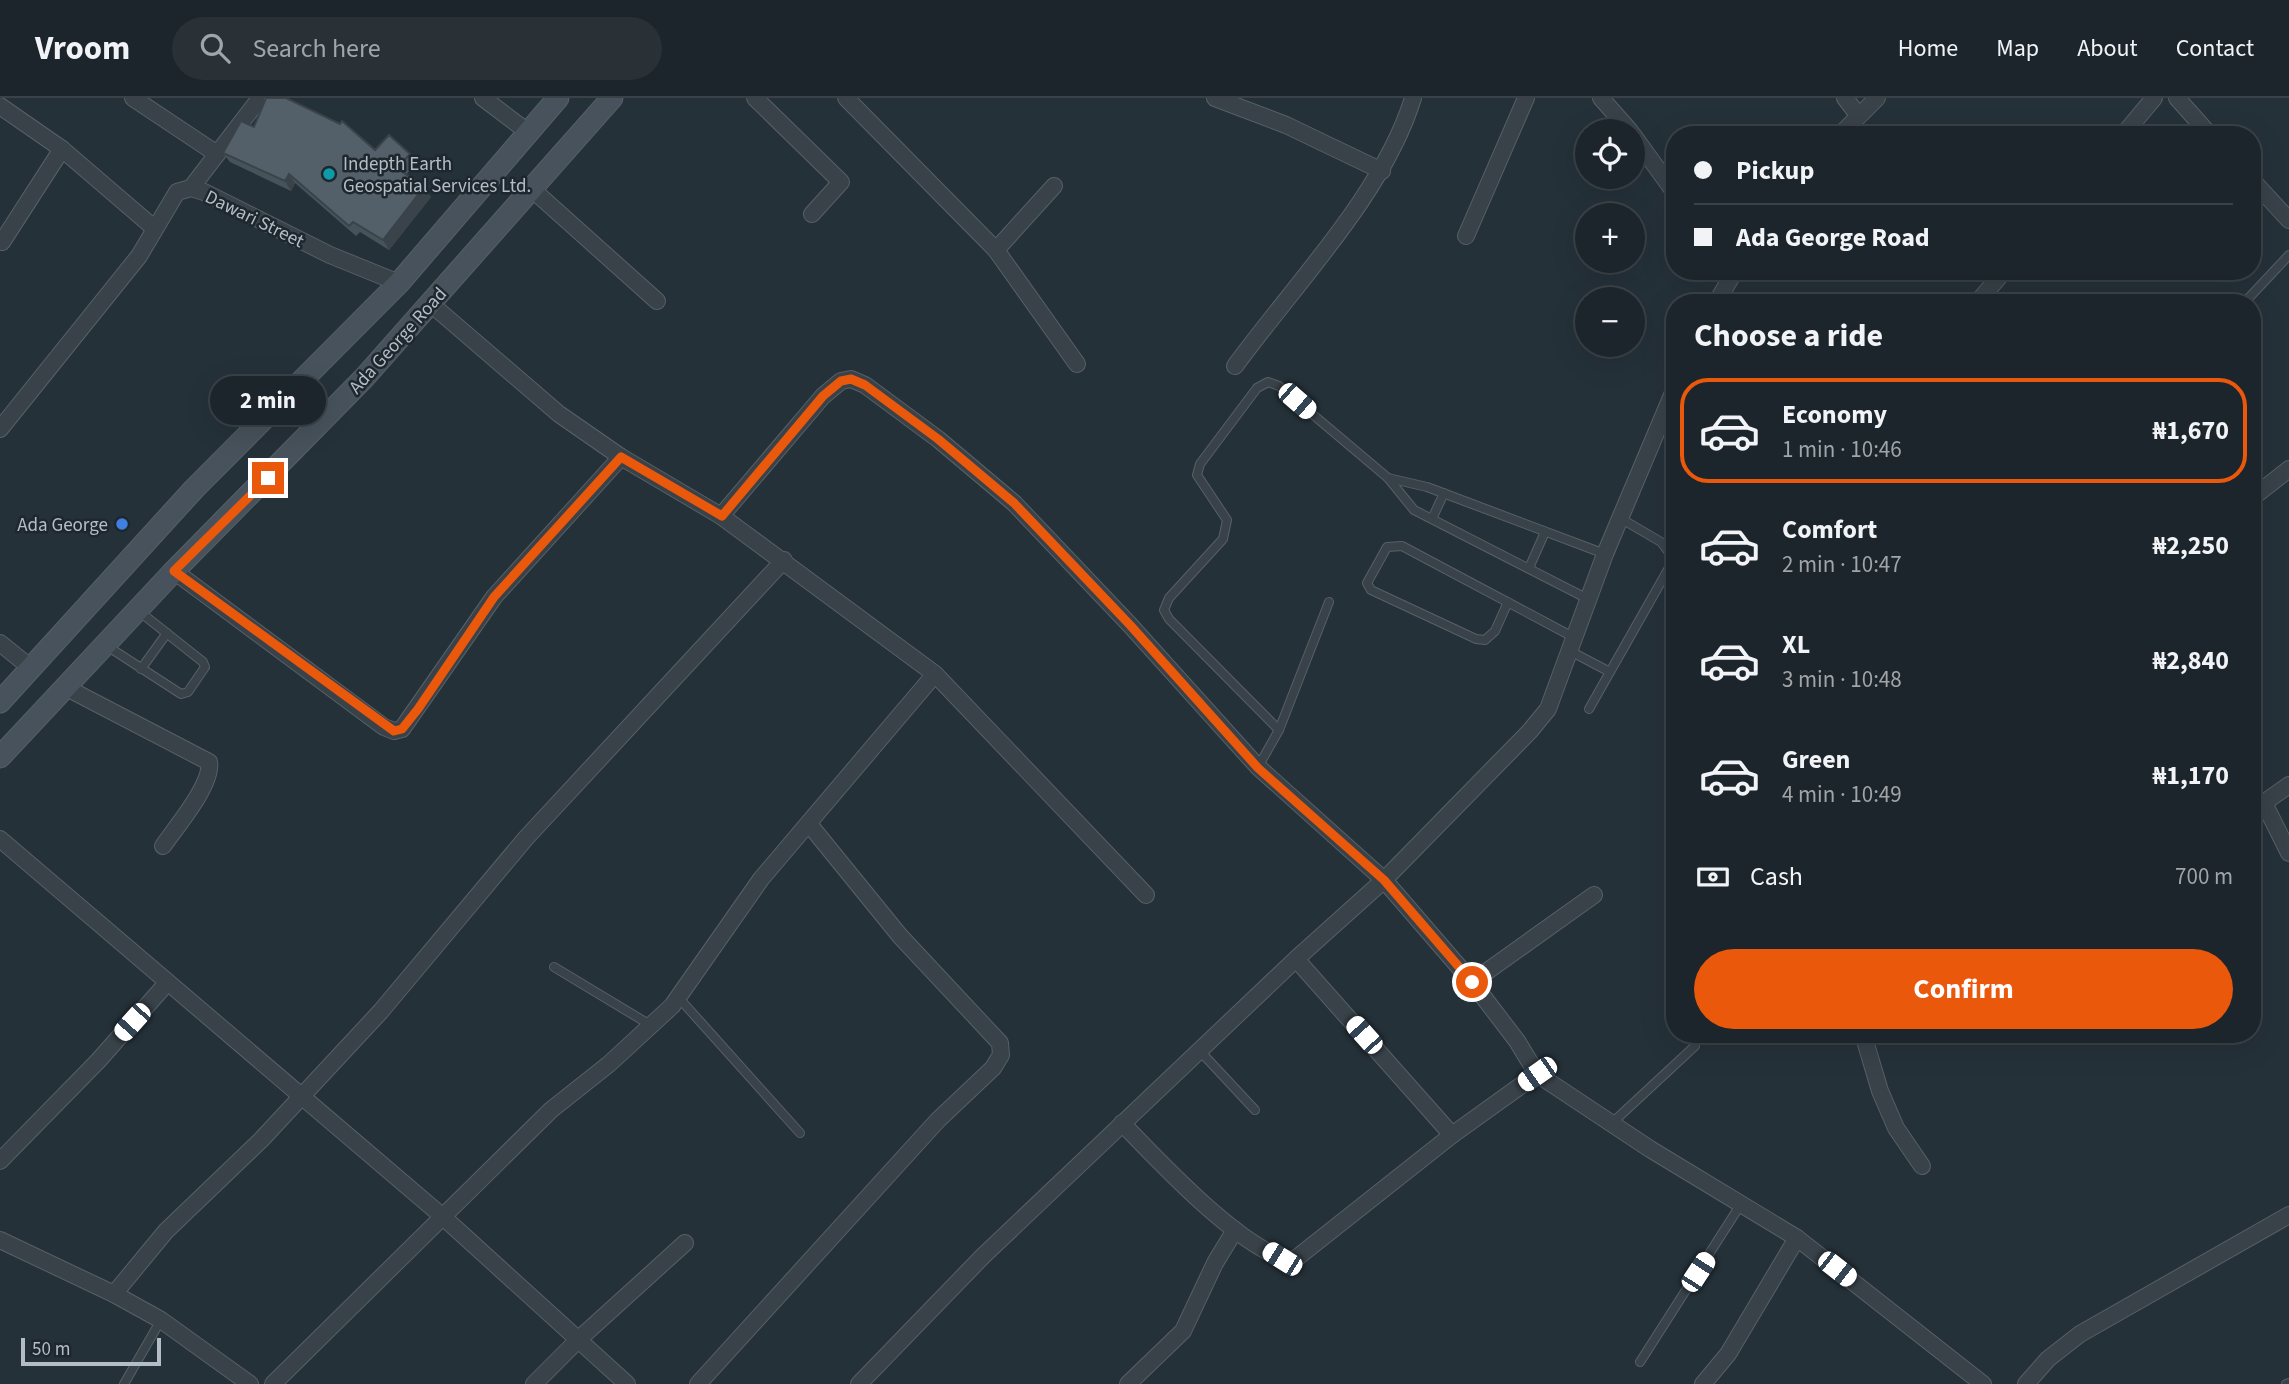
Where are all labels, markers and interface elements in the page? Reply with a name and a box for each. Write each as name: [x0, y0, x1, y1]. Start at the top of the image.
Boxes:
search box: [172, 17, 662, 80]
text: Vroom: [35, 25, 130, 72]
icon: search: [196, 29, 234, 67]
text: Search here: [252, 30, 381, 67]
text: Home: [1898, 31, 1958, 66]
text: Map: [1996, 31, 2039, 66]
text: About: [2077, 31, 2138, 66]
text: Contact: [2176, 31, 2254, 66]
map controls: [1575, 119, 1645, 357]
button: locate: [1575, 119, 1645, 189]
place label: Indepth Earth Geospatial Services Ltd.: [343, 151, 531, 200]
text: Pickup: [1736, 152, 1814, 189]
marker: Indepth Earth Geospatial Services Ltd.: [321, 166, 337, 182]
street label: Dawari Street: [200, 184, 309, 255]
button: +: [1575, 203, 1645, 273]
text: Ada George Road: [1736, 219, 1930, 256]
street label: Ada George Road: [343, 282, 453, 400]
button: −: [1575, 287, 1645, 357]
text: Choose a ride: [1694, 313, 1883, 359]
callout: 2 min: [210, 376, 326, 426]
car: [1275, 379, 1320, 423]
text: 2 min: [240, 384, 296, 417]
text: Economy: [1782, 396, 1887, 433]
icon: car: [1698, 399, 1761, 462]
text: ₦1,670: [2153, 412, 2229, 449]
text: 1 min · 10:46: [1782, 433, 1902, 466]
route end: [252, 462, 284, 494]
text: Comfort: [1782, 511, 1877, 548]
place label: Ada George: [17, 512, 108, 539]
icon: car: [1698, 514, 1761, 577]
marker: Ada George: [114, 516, 130, 532]
text: ₦2,250: [2153, 527, 2229, 564]
text: 2 min · 10:47: [1782, 548, 1902, 581]
text: XL: [1782, 626, 1810, 663]
icon: car: [1698, 629, 1761, 692]
text: ₦2,840: [2153, 642, 2229, 679]
text: 3 min · 10:48: [1782, 663, 1902, 696]
text: Green: [1782, 741, 1850, 778]
icon: car: [1698, 744, 1761, 807]
text: ₦1,170: [2153, 757, 2229, 794]
text: 4 min · 10:49: [1782, 778, 1902, 811]
icon: cash: [1694, 858, 1732, 896]
text: Cash: [1750, 858, 1803, 895]
text: 700 m: [2175, 860, 2233, 893]
button: Confirm: [1694, 949, 2233, 1029]
route start: [1456, 966, 1488, 998]
car: [111, 999, 154, 1045]
car: [1343, 1012, 1386, 1058]
car: [1514, 1053, 1561, 1095]
car: [1259, 1239, 1306, 1279]
car: [1814, 1248, 1861, 1290]
car: [1678, 1249, 1719, 1295]
scale bar: [21, 1335, 161, 1367]
text: 50 m: [32, 1336, 70, 1363]

